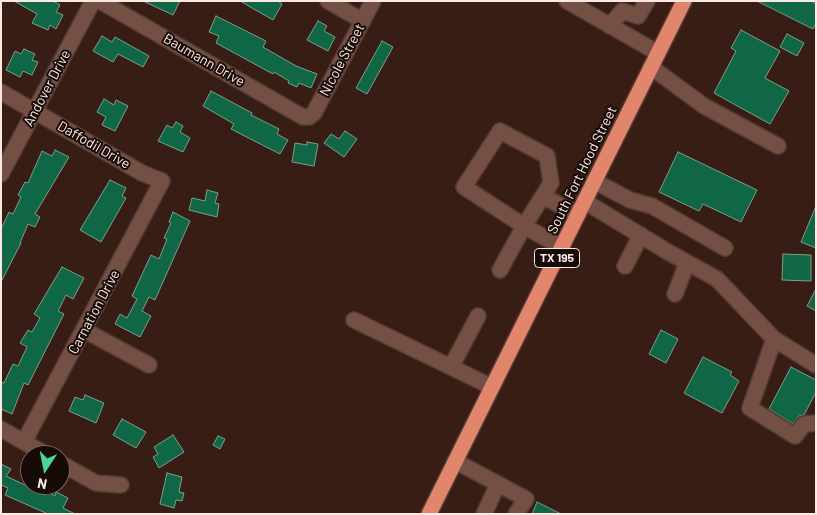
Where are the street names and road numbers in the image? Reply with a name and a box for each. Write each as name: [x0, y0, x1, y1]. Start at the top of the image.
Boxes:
street label: Nicole Street: [316, 21, 368, 99]
street label: Baumann Drive: [160, 30, 248, 90]
street label: Andover Drive: [20, 47, 74, 129]
street label: South Fort Hood Street: [544, 103, 620, 237]
street label: Daffodil Drive: [55, 117, 133, 173]
road number: TX 195: [534, 248, 580, 268]
street label: Carnation Drive: [65, 267, 123, 357]

